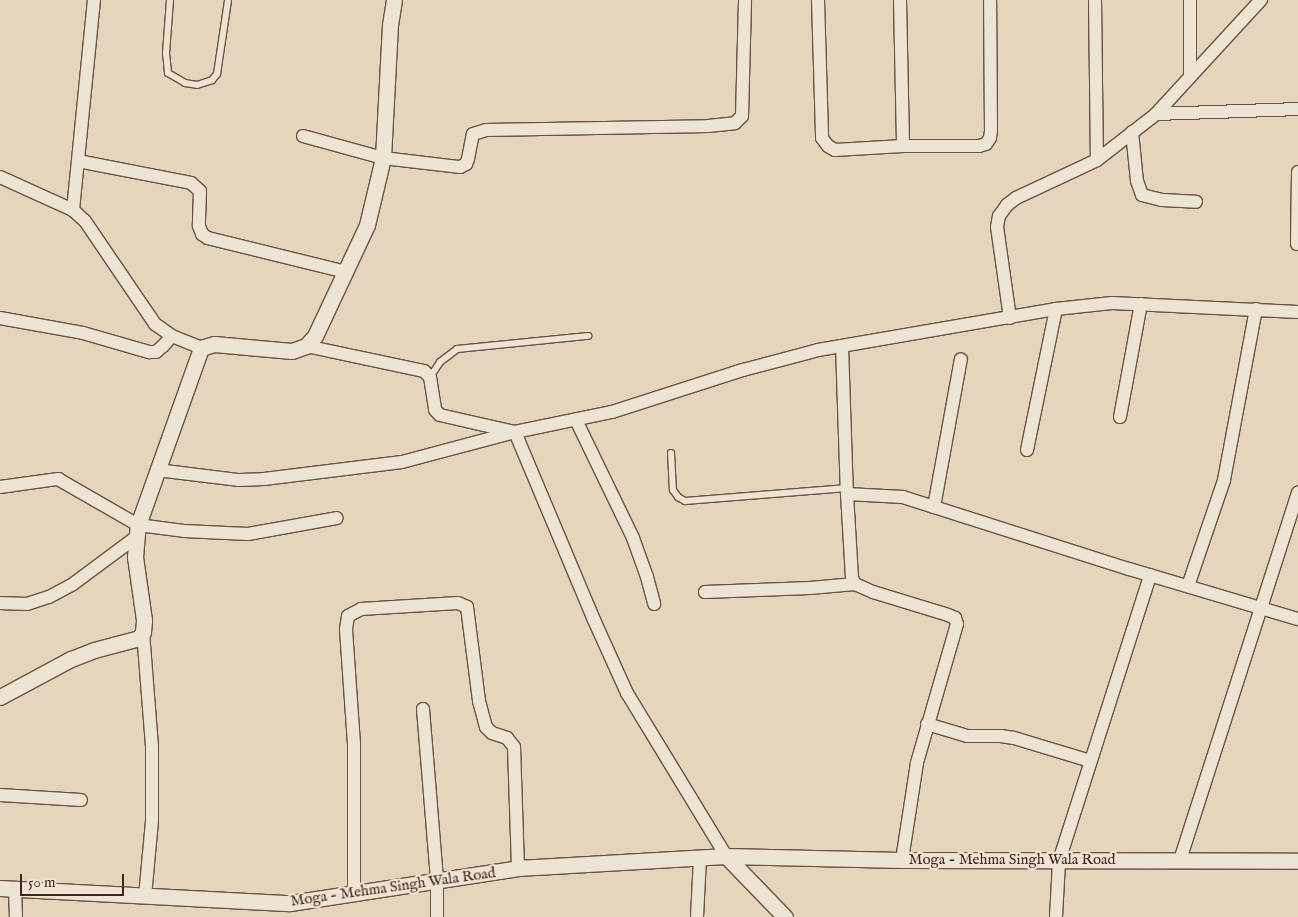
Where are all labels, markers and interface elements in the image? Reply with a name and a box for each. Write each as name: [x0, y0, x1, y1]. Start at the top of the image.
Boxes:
street label: Moga - Mehma Singh Wala Road: [908, 851, 1116, 869]
scale bar: [22, 864, 126, 896]
street label: Moga - Mehma Singh Wala Road: [289, 864, 497, 910]
text: 50 m: [28, 873, 56, 892]

